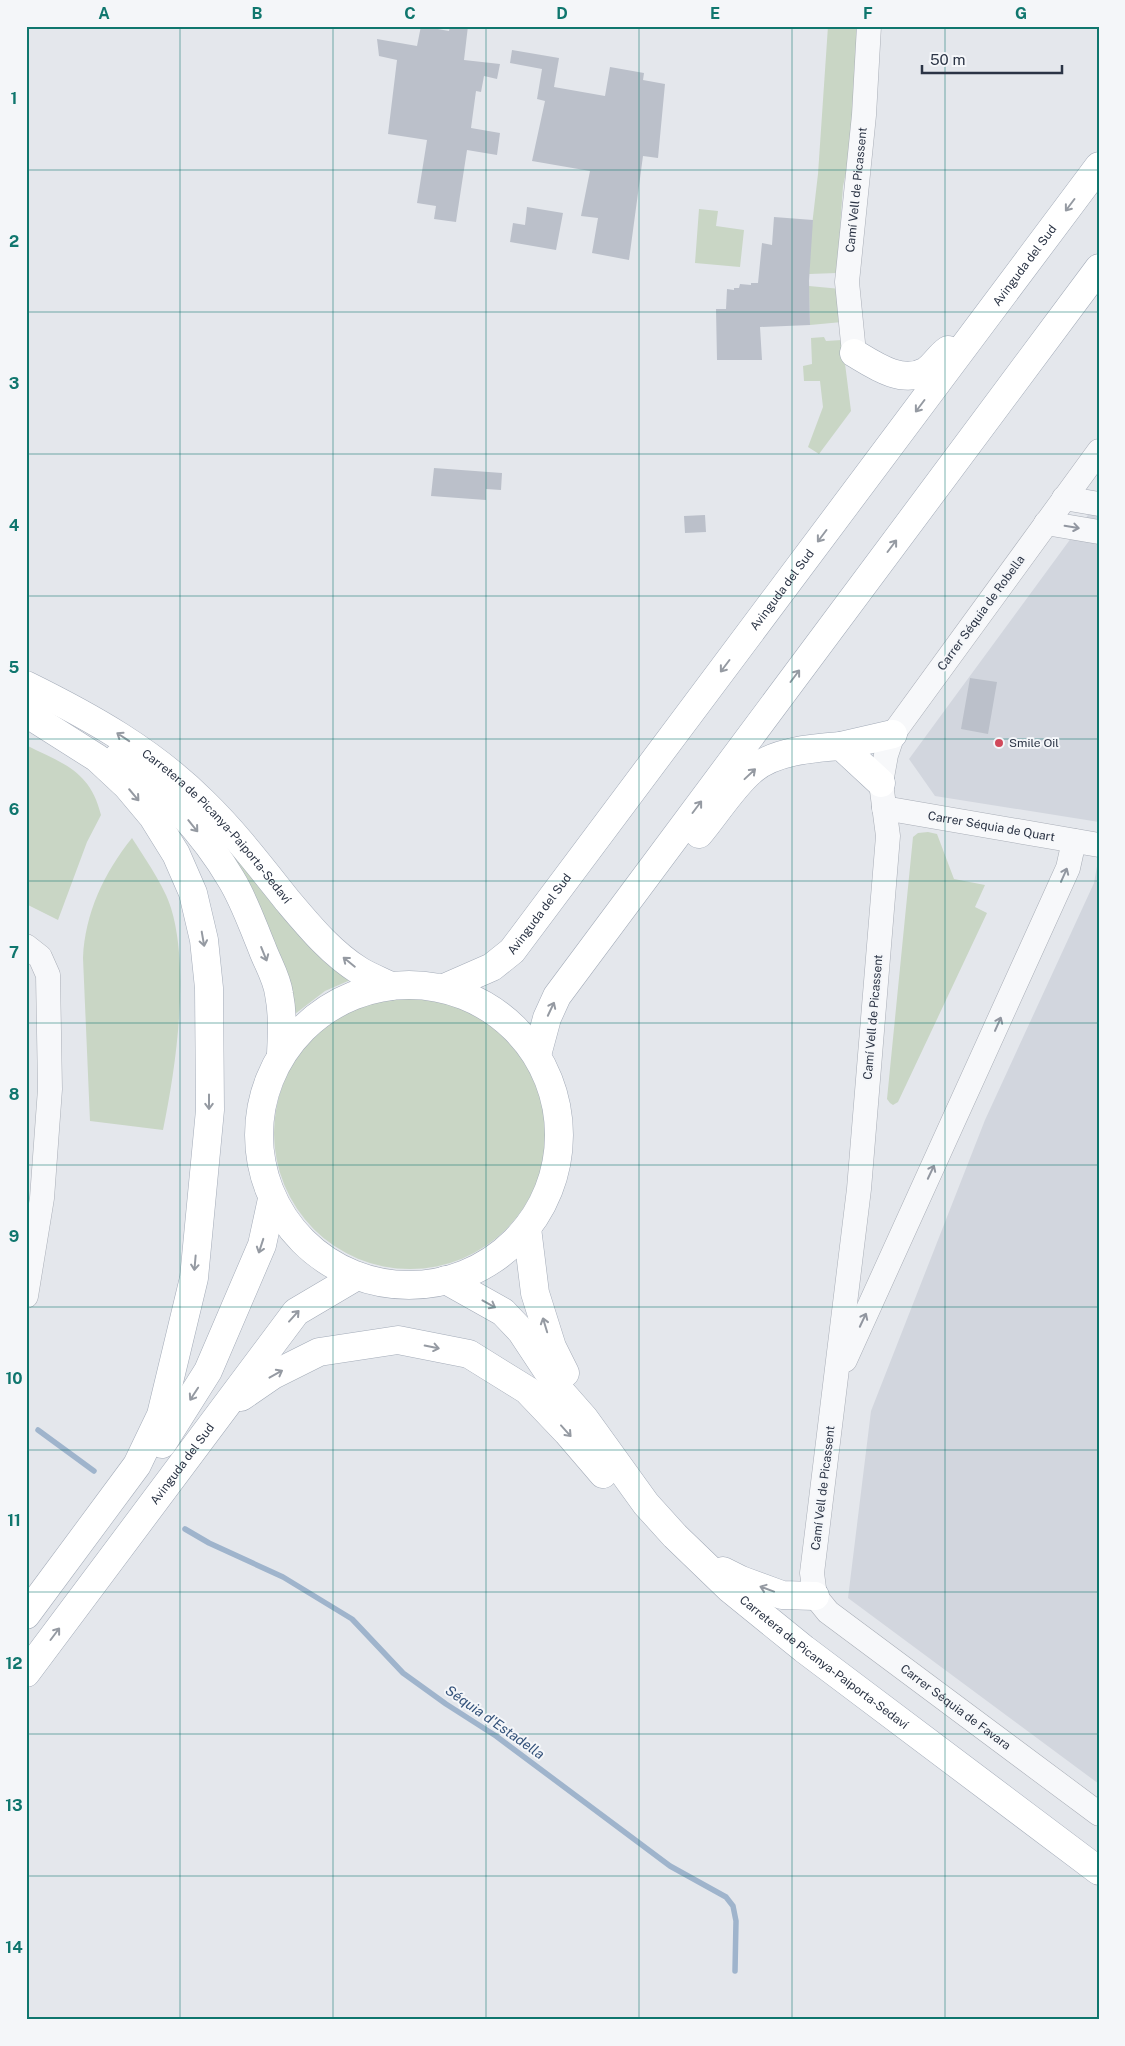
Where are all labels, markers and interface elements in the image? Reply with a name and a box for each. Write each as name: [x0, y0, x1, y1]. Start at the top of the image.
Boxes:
text: A: [98, 4, 110, 23]
text: B: [252, 4, 263, 23]
text: C: [404, 4, 416, 23]
text: D: [556, 4, 568, 23]
text: E: [710, 4, 720, 23]
text: F: [863, 4, 873, 23]
text: G: [1015, 4, 1027, 23]
scale bar: [922, 42, 1062, 74]
text: 50 m: [930, 51, 965, 68]
text: 1: [11, 89, 17, 108]
street label: Camí Vell de Picassent: [843, 126, 870, 253]
one-way arrow: [1064, 198, 1075, 211]
street label: Avinguda del Sud: [990, 222, 1059, 309]
text: 2: [9, 232, 19, 251]
text: 3: [9, 374, 19, 393]
one-way arrow: [915, 399, 925, 413]
text: 4: [9, 516, 20, 535]
one-way arrow: [1064, 523, 1080, 533]
one-way arrow: [817, 529, 828, 542]
one-way arrow: [886, 540, 897, 553]
street label: Avinguda del Sud: [747, 547, 817, 633]
street label: Carrer Séquia de Robella: [934, 553, 1028, 673]
text: 5: [9, 658, 20, 677]
one-way arrow: [720, 659, 730, 673]
one-way arrow: [789, 670, 800, 683]
one-way arrow: [116, 732, 130, 743]
place label: Smile Oil: [1009, 736, 1059, 750]
marker: Smile Oil: [993, 737, 1005, 749]
street label: Carretera de Picanya-Paiporta-Sedaví: [139, 746, 295, 907]
one-way arrow: [744, 768, 757, 779]
one-way arrow: [129, 788, 140, 801]
text: 6: [9, 800, 19, 819]
one-way arrow: [692, 801, 703, 814]
street label: Carrer Séquia de Quart: [927, 809, 1056, 844]
one-way arrow: [188, 819, 199, 832]
one-way arrow: [1060, 868, 1070, 883]
street label: Avinguda del Sud: [505, 871, 574, 957]
one-way arrow: [199, 931, 209, 947]
text: 7: [9, 943, 19, 962]
one-way arrow: [260, 946, 269, 961]
street label: Camí Vell de Picassent: [861, 954, 885, 1080]
one-way arrow: [342, 957, 355, 968]
one-way arrow: [546, 1002, 556, 1017]
one-way arrow: [993, 1017, 1003, 1032]
text: 8: [9, 1085, 20, 1104]
one-way arrow: [205, 1093, 214, 1109]
one-way arrow: [927, 1165, 936, 1180]
text: 9: [9, 1227, 19, 1246]
one-way arrow: [256, 1238, 265, 1253]
one-way arrow: [190, 1255, 200, 1271]
one-way arrow: [481, 1300, 496, 1309]
one-way arrow: [288, 1310, 299, 1323]
one-way arrow: [859, 1313, 869, 1328]
one-way arrow: [540, 1318, 549, 1333]
one-way arrow: [424, 1343, 440, 1352]
one-way arrow: [269, 1368, 283, 1378]
text: 10: [5, 1369, 23, 1388]
one-way arrow: [189, 1386, 199, 1400]
street label: Avinguda del Sud: [148, 1421, 217, 1507]
one-way arrow: [560, 1424, 572, 1437]
street label: Camí Vell de Picassent: [808, 1424, 838, 1551]
text: 11: [7, 1511, 21, 1530]
one-way arrow: [760, 1584, 775, 1593]
street label: Carretera de Picanya-Paiporta-Sedaví: [737, 1593, 912, 1733]
one-way arrow: [50, 1628, 61, 1641]
text: 12: [5, 1654, 23, 1673]
street label: Carrer Séquia de Favara: [898, 1661, 1013, 1753]
water label: Séquia d'Estadella: [442, 1682, 548, 1762]
text: 13: [5, 1796, 23, 1815]
text: 14: [5, 1938, 23, 1957]

